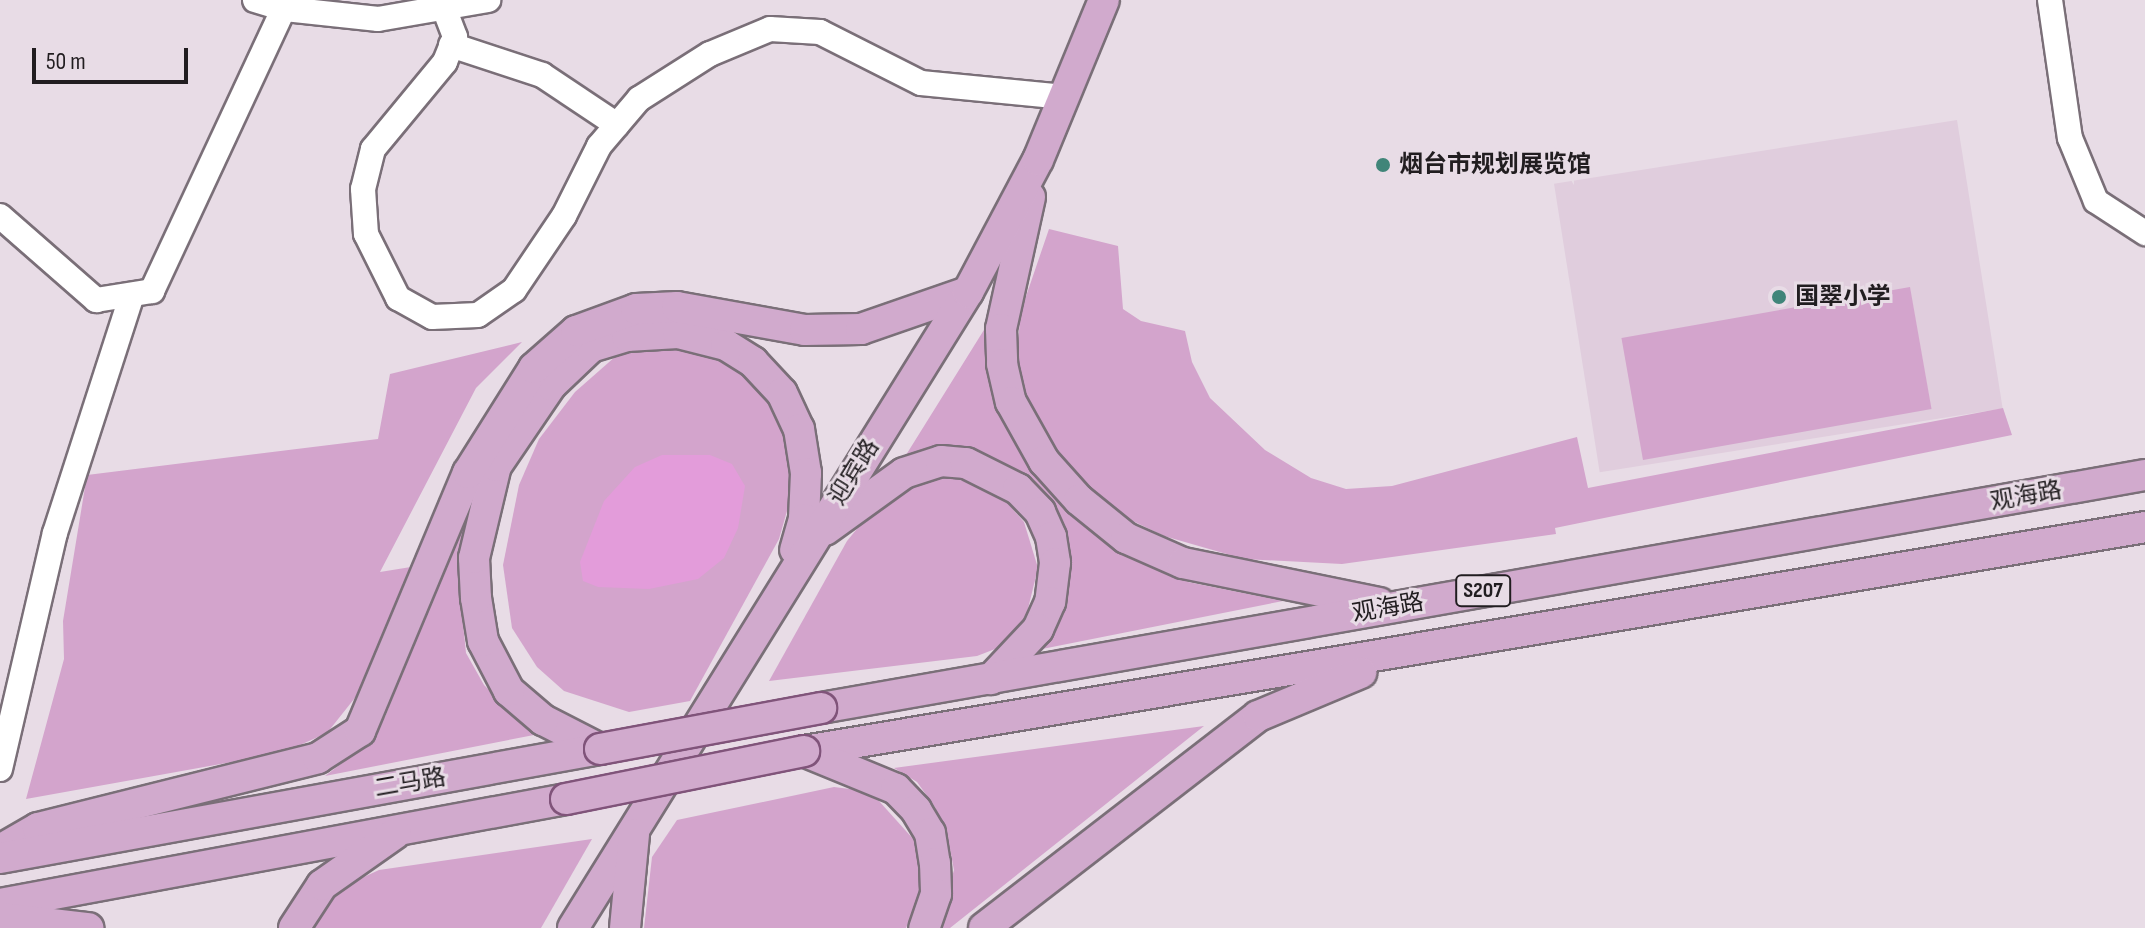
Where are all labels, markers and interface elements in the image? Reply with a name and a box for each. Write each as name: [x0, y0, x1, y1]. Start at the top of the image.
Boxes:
scale bar: [36, 32, 192, 82]
text: 50 m: [46, 47, 86, 76]
place label: 烟台市规划展览馆: [1399, 151, 1591, 179]
marker: 烟台市规划展览馆: [1374, 156, 1392, 174]
place label: 国翠小学: [1795, 283, 1891, 311]
marker: 国翠小学: [1770, 288, 1788, 306]
street label: 迎宾路: [823, 434, 885, 510]
street label: 观海路: [1988, 476, 2064, 516]
road number: S207: [1455, 573, 1511, 609]
street label: 观海路: [1350, 588, 1426, 628]
street label: 二马路: [372, 763, 448, 803]

